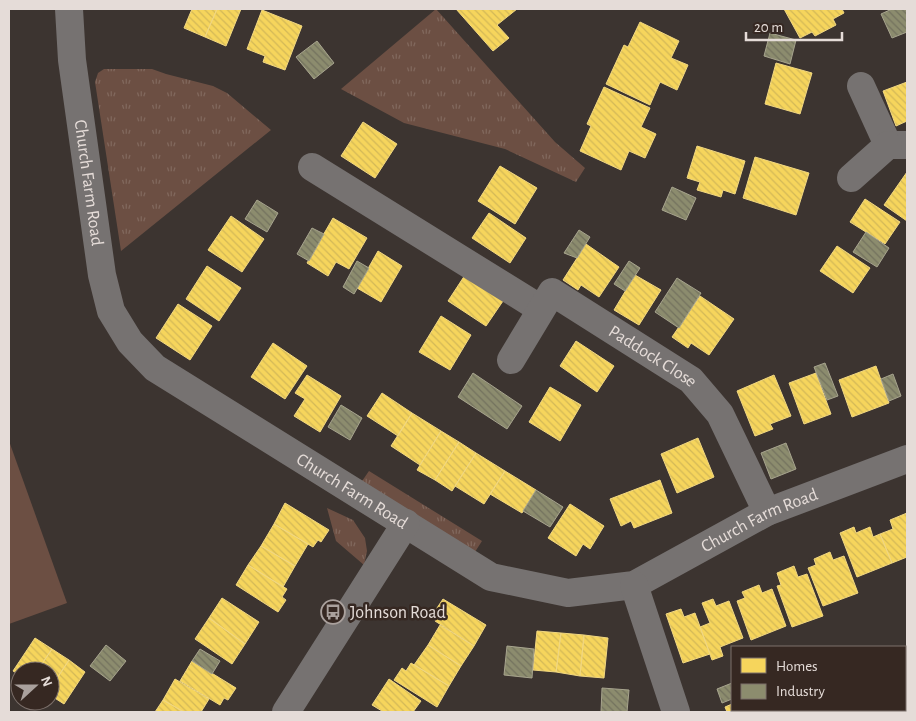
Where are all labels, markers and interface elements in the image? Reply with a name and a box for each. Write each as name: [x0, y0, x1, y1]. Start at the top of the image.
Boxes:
scale bar: [746, 10, 842, 42]
text: 20 m: [754, 20, 783, 35]
street label: Church Farm Road: [70, 119, 106, 247]
street label: Paddock Close: [605, 322, 701, 391]
street label: Church Farm Road: [293, 450, 411, 533]
street label: Church Farm Road: [698, 486, 820, 556]
bus stop icon: Johnson Road: [320, 599, 346, 625]
place label: Johnson Road: [350, 604, 446, 622]
legend: [731, 646, 906, 711]
text: Homes: [776, 659, 818, 674]
north arrow: [10, 661, 60, 711]
text: N: [38, 675, 54, 689]
text: Industry: [776, 684, 825, 699]

